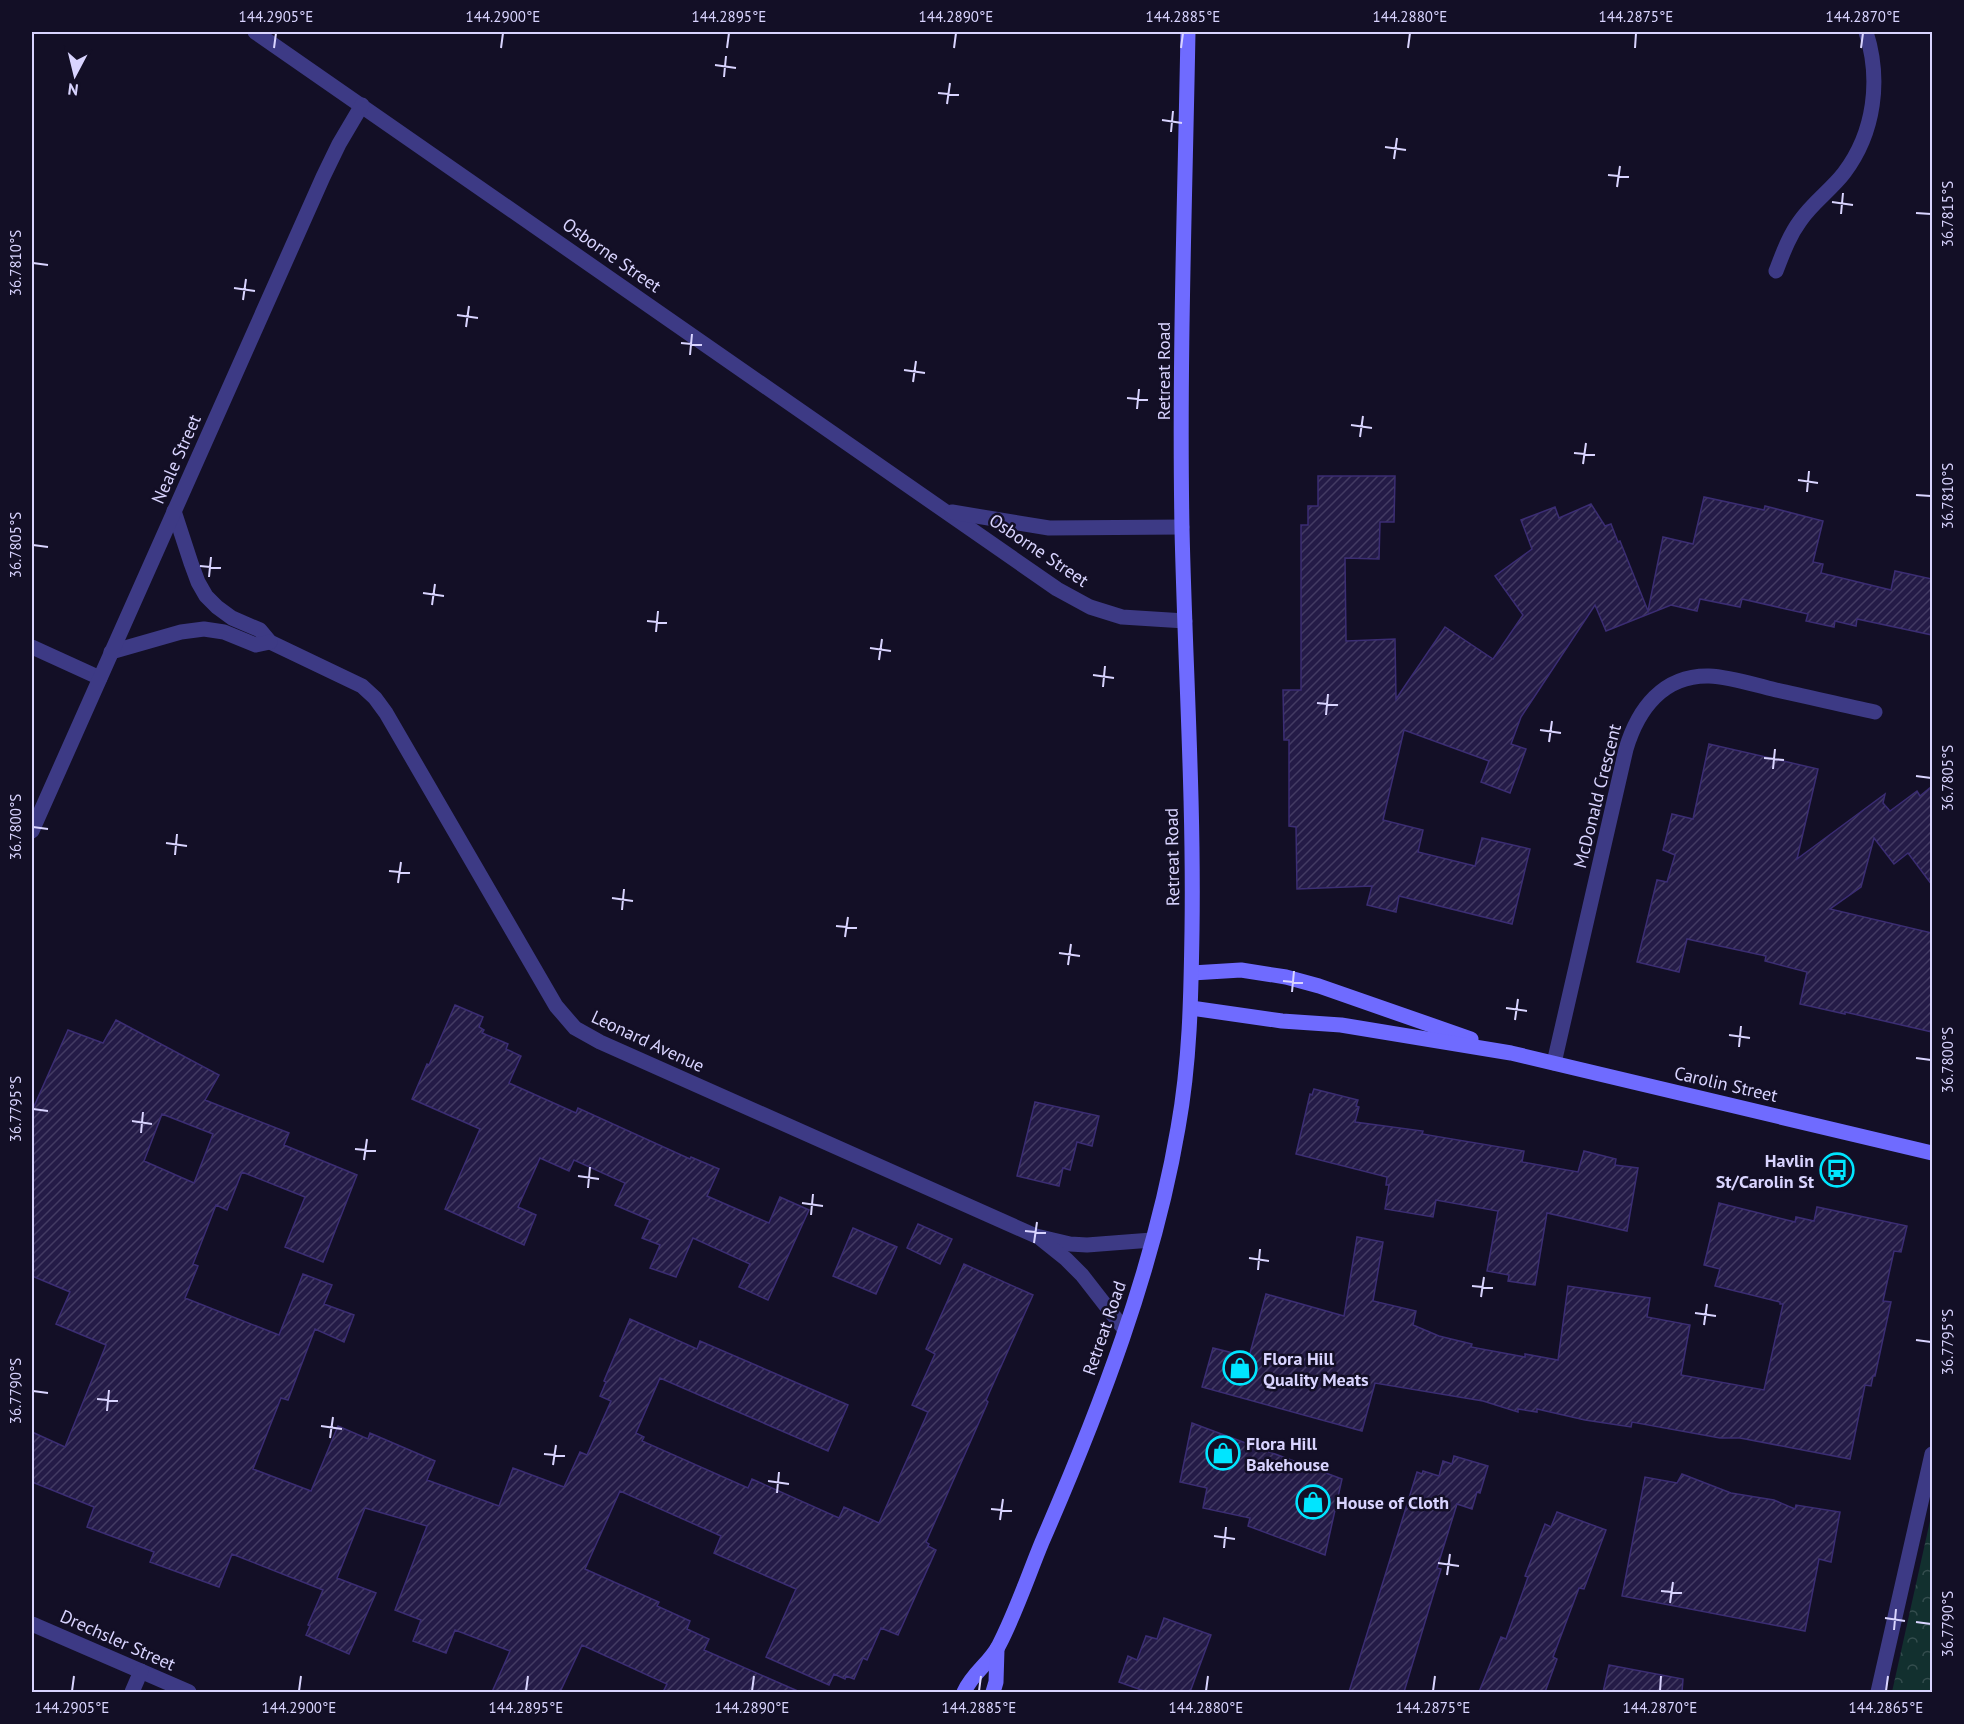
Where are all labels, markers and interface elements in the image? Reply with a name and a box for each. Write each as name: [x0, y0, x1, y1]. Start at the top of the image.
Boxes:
text: 144.2905°E: [239, 7, 313, 26]
text: 144.2900°E: [466, 7, 540, 26]
text: 144.2895°E: [692, 7, 766, 26]
text: 144.2890°E: [919, 7, 993, 26]
text: 144.2885°E: [1146, 7, 1220, 26]
text: 144.2880°E: [1373, 7, 1447, 26]
text: 144.2875°E: [1599, 7, 1673, 26]
text: 144.2870°E: [1826, 7, 1900, 26]
north arrow: [45, 45, 105, 105]
text: N: [67, 79, 80, 100]
text: 36.7815°S: [1938, 181, 1957, 247]
street label: Osborne Street: [558, 213, 666, 297]
text: 36.7810°S: [6, 230, 25, 296]
street label: Retreat Road: [1152, 322, 1175, 420]
street label: Neale Street: [146, 411, 206, 507]
text: 36.7810°S: [1938, 463, 1957, 529]
street label: Osborne Street: [985, 508, 1093, 592]
text: 36.7805°S: [6, 512, 25, 578]
street label: McDonald Crescent: [1568, 721, 1626, 871]
text: 36.7805°S: [1938, 745, 1957, 811]
text: 36.7800°S: [6, 794, 25, 860]
street label: Retreat Road: [1160, 808, 1184, 906]
street label: Leonard Avenue: [588, 1005, 708, 1077]
text: 36.7800°S: [1938, 1027, 1957, 1093]
street label: Carolin Street: [1672, 1061, 1780, 1107]
text: 36.7795°S: [6, 1076, 25, 1142]
place label: Havlin St/Carolin St: [1716, 1149, 1815, 1193]
bus stop icon: Havlin St/Carolin St: [1819, 1152, 1855, 1188]
street label: Retreat Road: [1077, 1278, 1131, 1378]
text: 36.7795°S: [1938, 1309, 1957, 1375]
place label: Flora Hill Quality Meats: [1263, 1347, 1369, 1391]
shop icon: Flora Hill Quality Meats: [1222, 1350, 1258, 1386]
text: 36.7790°S: [6, 1358, 25, 1424]
place label: Flora Hill Bakehouse: [1246, 1432, 1329, 1476]
shop icon: Flora Hill Bakehouse: [1205, 1435, 1241, 1471]
shop icon: House of Cloth: [1295, 1484, 1331, 1520]
place label: House of Cloth: [1336, 1491, 1449, 1514]
text: 36.7790°S: [1938, 1591, 1957, 1657]
street label: Drechsler Street: [57, 1604, 179, 1676]
text: 144.2905°E: [35, 1698, 109, 1717]
text: 144.2900°E: [262, 1698, 336, 1717]
text: 144.2895°E: [489, 1698, 563, 1717]
text: 144.2890°E: [715, 1698, 789, 1717]
text: 144.2885°E: [942, 1698, 1016, 1717]
text: 144.2880°E: [1169, 1698, 1243, 1717]
text: 144.2875°E: [1396, 1698, 1470, 1717]
text: 144.2870°E: [1623, 1698, 1697, 1717]
text: 144.2865°E: [1849, 1698, 1923, 1717]

